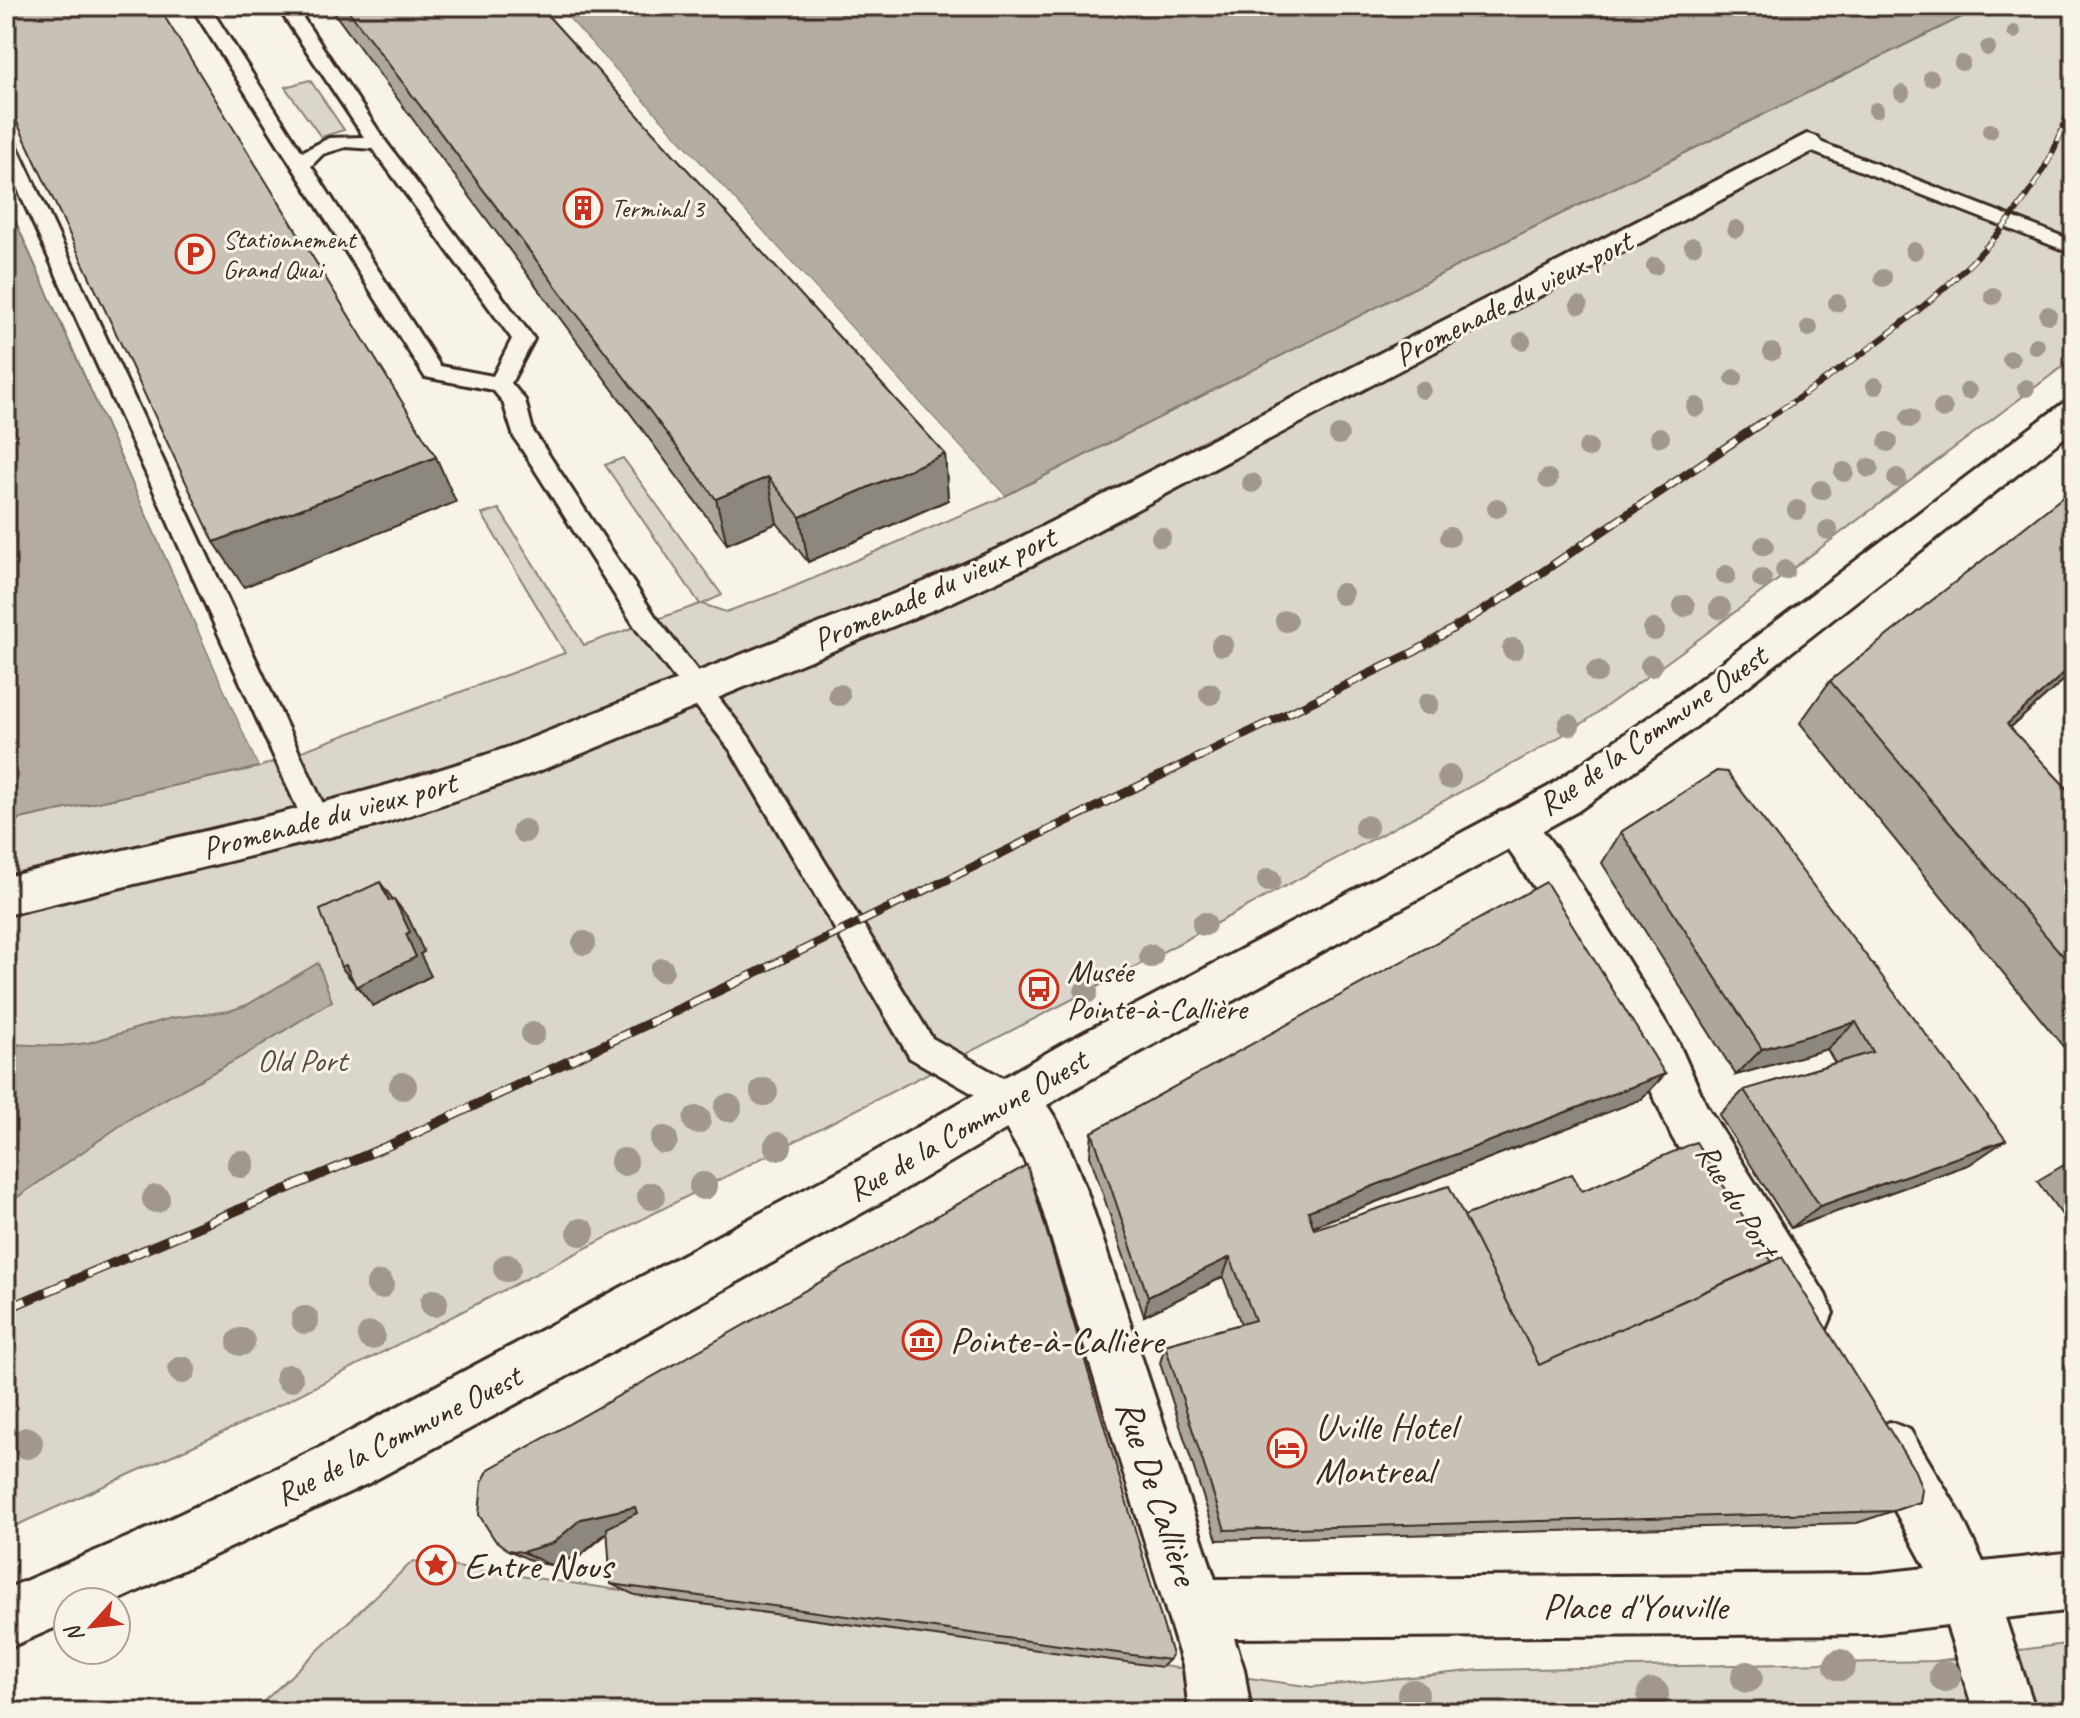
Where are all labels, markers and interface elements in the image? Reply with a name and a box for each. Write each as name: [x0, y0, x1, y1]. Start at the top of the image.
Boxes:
building icon: Terminal 3: [562, 187, 604, 229]
place label: Terminal 3: [611, 192, 706, 225]
street label: Promenade du vieux port: [1388, 219, 1642, 376]
place label: Stationnement Grand Quai: [223, 223, 358, 286]
parking icon: Stationnement Grand Quai: [174, 233, 216, 275]
street label: Promenade du vieux port: [807, 515, 1065, 660]
street label: Rue de la Commune Ouest: [1530, 634, 1778, 825]
street label: Promenade du vieux port: [198, 761, 464, 869]
place label: Musée Pointe-à-Callière: [1067, 951, 1249, 1029]
bus stop icon: Musée Pointe-à-Callière: [1018, 968, 1060, 1010]
street label: Rue de la Commune Ouest: [840, 1038, 1097, 1211]
park label: Old Port: [257, 1040, 350, 1081]
street label: Rue du Port: [1687, 1136, 1789, 1268]
place label: Pointe-à-Callière: [950, 1317, 1166, 1364]
museum icon: Pointe-à-Callière: [901, 1319, 943, 1361]
street label: Rue de la Commune Ouest: [268, 1354, 531, 1515]
street label: Rue De Callière: [1106, 1394, 1210, 1593]
place label: Uville Hotel Montreal: [1315, 1403, 1462, 1494]
hotel icon: Uville Hotel Montreal: [1266, 1427, 1308, 1469]
place label: Entre Nous: [464, 1542, 616, 1589]
place icon: Entre Nous: [415, 1544, 457, 1586]
street label: Place d'Youville: [1543, 1583, 1730, 1630]
north arrow: [52, 1586, 132, 1666]
text: N: [58, 1619, 91, 1647]

